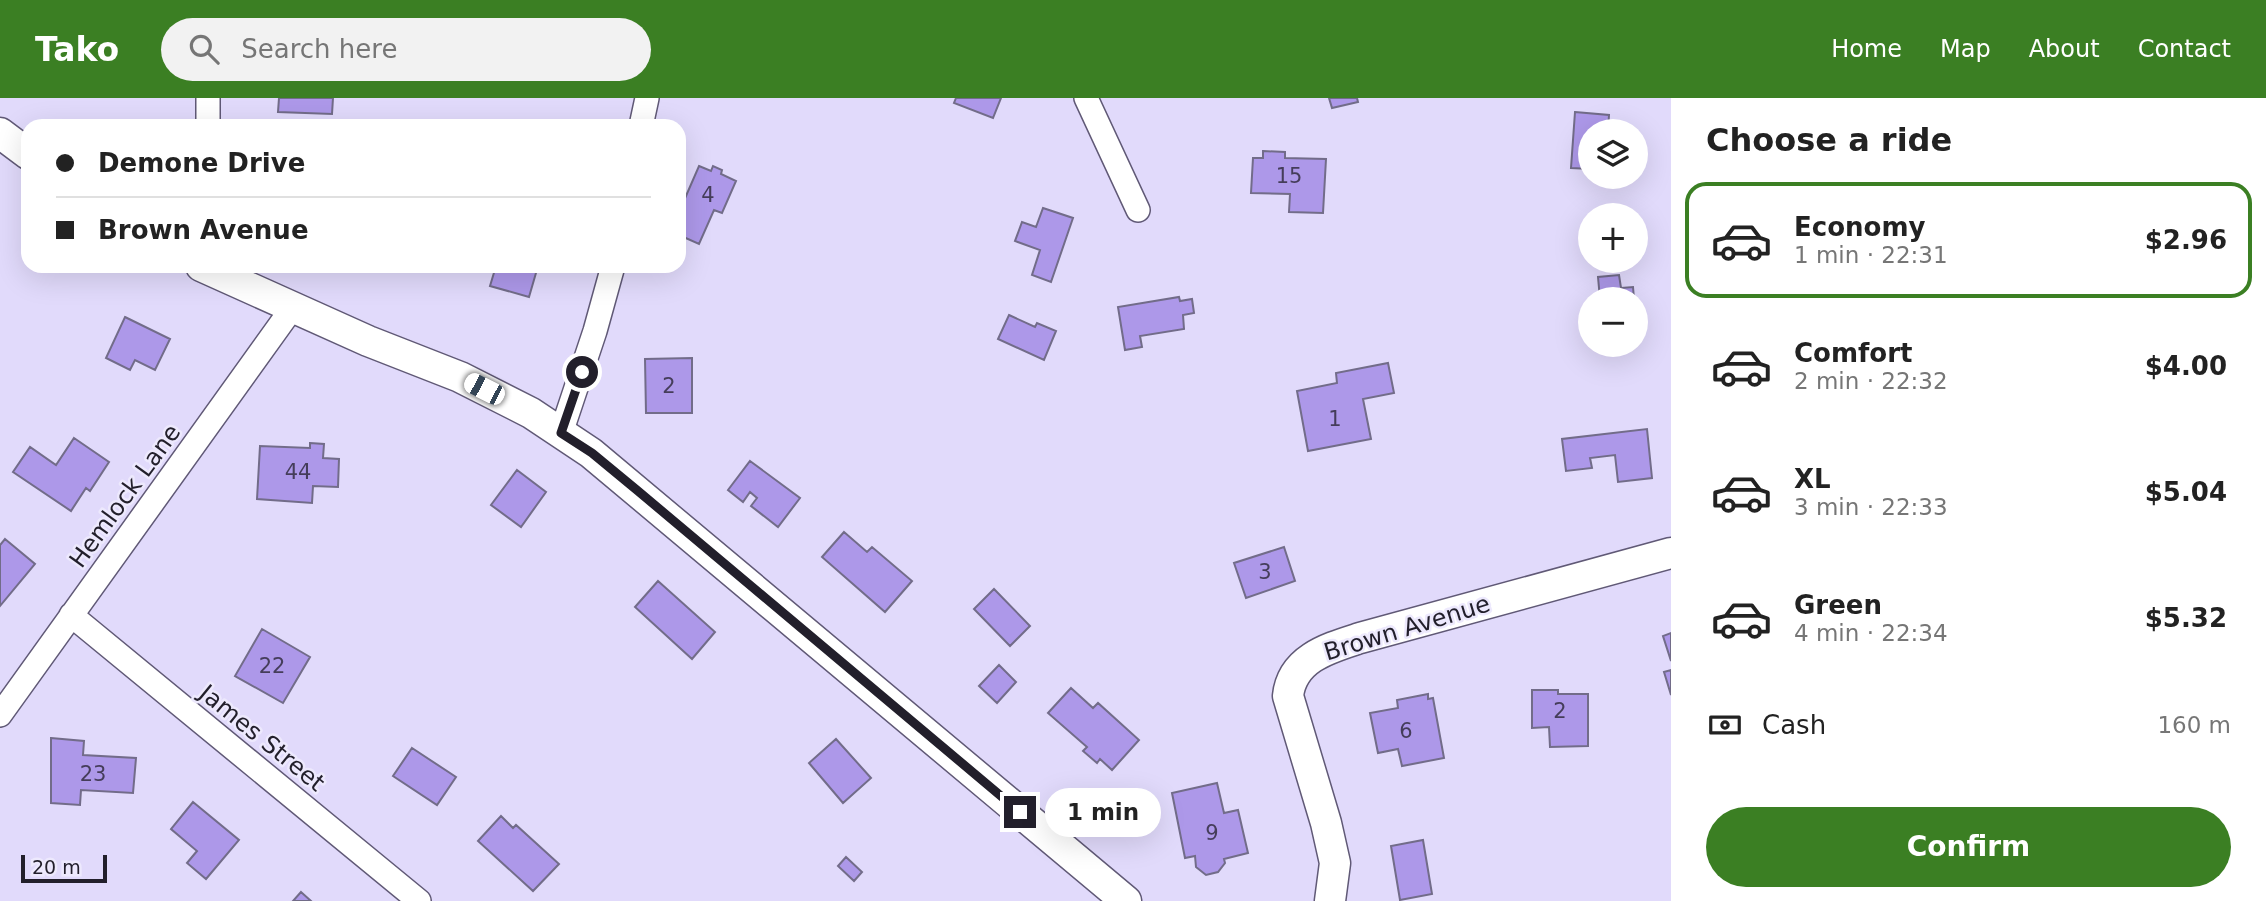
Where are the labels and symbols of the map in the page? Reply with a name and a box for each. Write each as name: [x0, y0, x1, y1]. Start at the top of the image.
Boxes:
house number: 15: [1276, 164, 1302, 188]
house number: 4: [701, 183, 715, 207]
route start: [566, 356, 598, 388]
car: [461, 370, 508, 408]
house number: 2: [662, 374, 676, 398]
house number: 1: [1328, 407, 1342, 431]
street label: Hemlock Lane: [64, 419, 186, 573]
house number: 44: [285, 460, 311, 484]
house number: 3: [1258, 560, 1272, 584]
street label: Brown Avenue: [1321, 589, 1493, 667]
house number: 22: [259, 654, 285, 678]
street label: James Street: [192, 678, 330, 797]
house number: 2: [1553, 699, 1567, 723]
house number: 6: [1399, 719, 1413, 743]
house number: 23: [80, 762, 106, 786]
callout: 1 min: [1044, 788, 1160, 836]
route end: [1004, 796, 1036, 828]
house number: 9: [1205, 821, 1219, 845]
scale bar: [21, 852, 107, 884]

